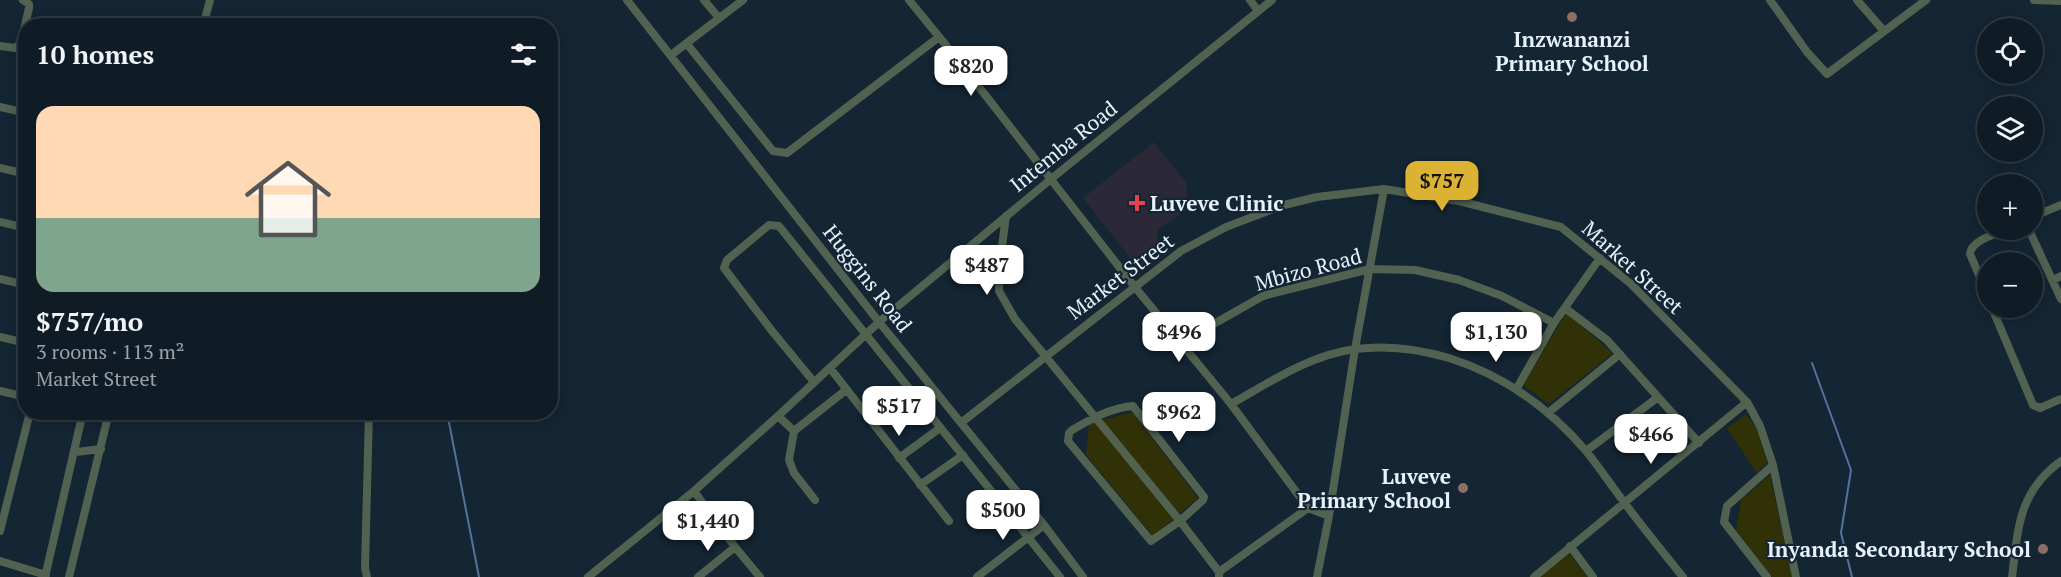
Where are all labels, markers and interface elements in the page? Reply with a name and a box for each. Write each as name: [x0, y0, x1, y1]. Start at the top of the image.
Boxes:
marker: Inzwananzi Primary School: [1565, 10, 1579, 24]
map controls: [1977, 18, 2043, 318]
button: locate: [1977, 18, 2043, 84]
place label: Inzwananzi Primary School: [1495, 25, 1649, 77]
text: 10 homes: [36, 37, 154, 71]
icon: filters: [507, 38, 540, 71]
pin: $820: [935, 46, 1007, 97]
text: $820: [948, 52, 994, 79]
street label: Intemba Road: [1004, 94, 1123, 198]
button: layers: [1977, 96, 2043, 162]
icon: home: [234, 145, 342, 253]
pin: $757: [1406, 161, 1478, 212]
text: $757: [1419, 167, 1465, 194]
button: +: [1977, 174, 2043, 240]
place label: Luveve Clinic: [1150, 189, 1283, 217]
marker: Luveve Clinic: [1128, 194, 1146, 212]
street label: Market Street: [1576, 214, 1690, 320]
street label: Huggins Road: [817, 218, 919, 338]
street label: Market Street: [1061, 226, 1179, 325]
street label: Mbizo Road: [1251, 241, 1365, 297]
pin: $487: [951, 245, 1023, 296]
text: $487: [964, 251, 1010, 278]
button: −: [1977, 252, 2043, 318]
text: $757/mo: [36, 304, 143, 338]
pin: $496: [1143, 312, 1215, 363]
pin: $1,130: [1447, 312, 1545, 363]
text: $496: [1156, 318, 1202, 345]
text: $1,130: [1465, 318, 1527, 345]
text: 3 rooms · 113 m²: [36, 338, 184, 365]
text: Market Street: [36, 365, 157, 392]
pin: $517: [863, 386, 935, 437]
text: $517: [876, 392, 922, 419]
pin: $962: [1143, 392, 1215, 443]
text: $962: [1156, 398, 1202, 425]
pin: $466: [1615, 414, 1687, 465]
text: $466: [1628, 420, 1674, 447]
place label: Luveve Primary School: [1297, 462, 1451, 514]
marker: Luveve Primary School: [1456, 481, 1470, 495]
pin: $500: [967, 490, 1039, 541]
text: $500: [980, 496, 1026, 523]
pin: $1,440: [659, 501, 757, 552]
text: $1,440: [677, 507, 739, 534]
place label: Inyanda Secondary School: [1767, 535, 2031, 563]
marker: Inyanda Secondary School: [2036, 542, 2050, 556]

